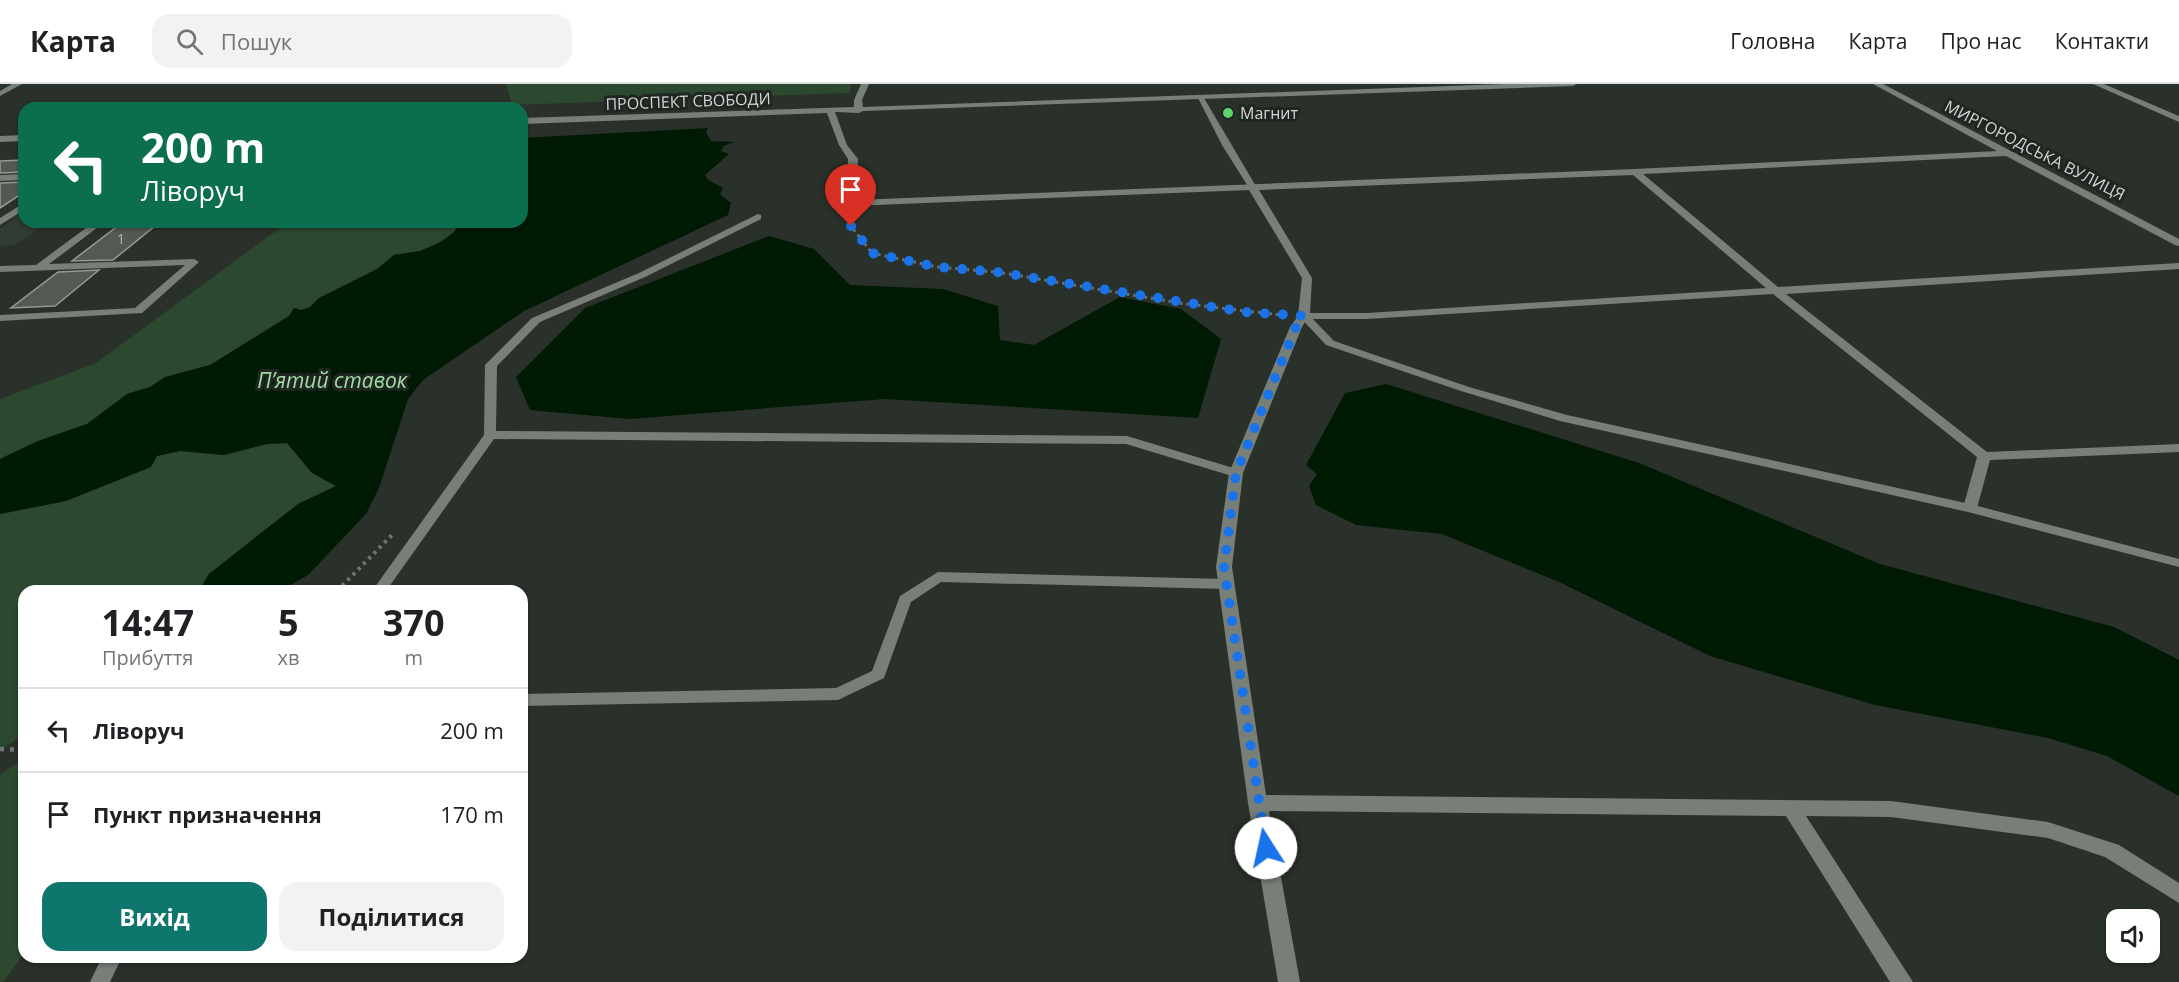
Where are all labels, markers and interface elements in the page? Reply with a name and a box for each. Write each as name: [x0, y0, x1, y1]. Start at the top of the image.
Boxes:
search box: [152, 14, 572, 68]
text: Карта: [30, 22, 116, 60]
icon: search: [173, 25, 206, 58]
text: Пошук: [221, 26, 292, 56]
text: Головна: [1730, 27, 1815, 55]
text: Карта: [1848, 27, 1907, 55]
text: Про нас: [1940, 27, 2022, 55]
text: Контакти: [2055, 27, 2149, 55]
street label: ПРОСПЕКТ СВОБОДИ: [605, 87, 771, 115]
street label: МИРГОРОДСЬКА ВУЛИЦЯ: [1941, 95, 2129, 205]
place label: Магнит: [1240, 102, 1298, 124]
marker: Магнит: [1221, 106, 1235, 120]
text: 200 m: [141, 118, 265, 175]
icon: left: [42, 126, 120, 204]
pin: [825, 164, 876, 226]
text: Ліворуч: [141, 172, 245, 209]
icon: arrive: [834, 173, 867, 206]
house number: 1: [117, 229, 125, 248]
water label: П’ятий ставок: [257, 366, 409, 394]
text: 14:47: [101, 598, 194, 647]
text: 5: [278, 598, 299, 647]
text: 370: [383, 598, 445, 647]
text: Прибуття: [102, 644, 193, 671]
text: хв: [277, 644, 299, 671]
text: m: [404, 644, 423, 671]
icon: left: [42, 714, 75, 747]
text: Ліворуч: [93, 715, 184, 745]
text: 200 m: [440, 715, 504, 745]
icon: arrive: [42, 798, 75, 831]
text: Пункт призначення: [93, 799, 322, 829]
text: 170 m: [440, 799, 504, 829]
position arrow: [1234, 816, 1298, 880]
button: Вихід: [42, 882, 267, 951]
button: Поділитися: [279, 882, 504, 951]
map controls: [2106, 909, 2160, 963]
button: sound: [2106, 909, 2160, 963]

